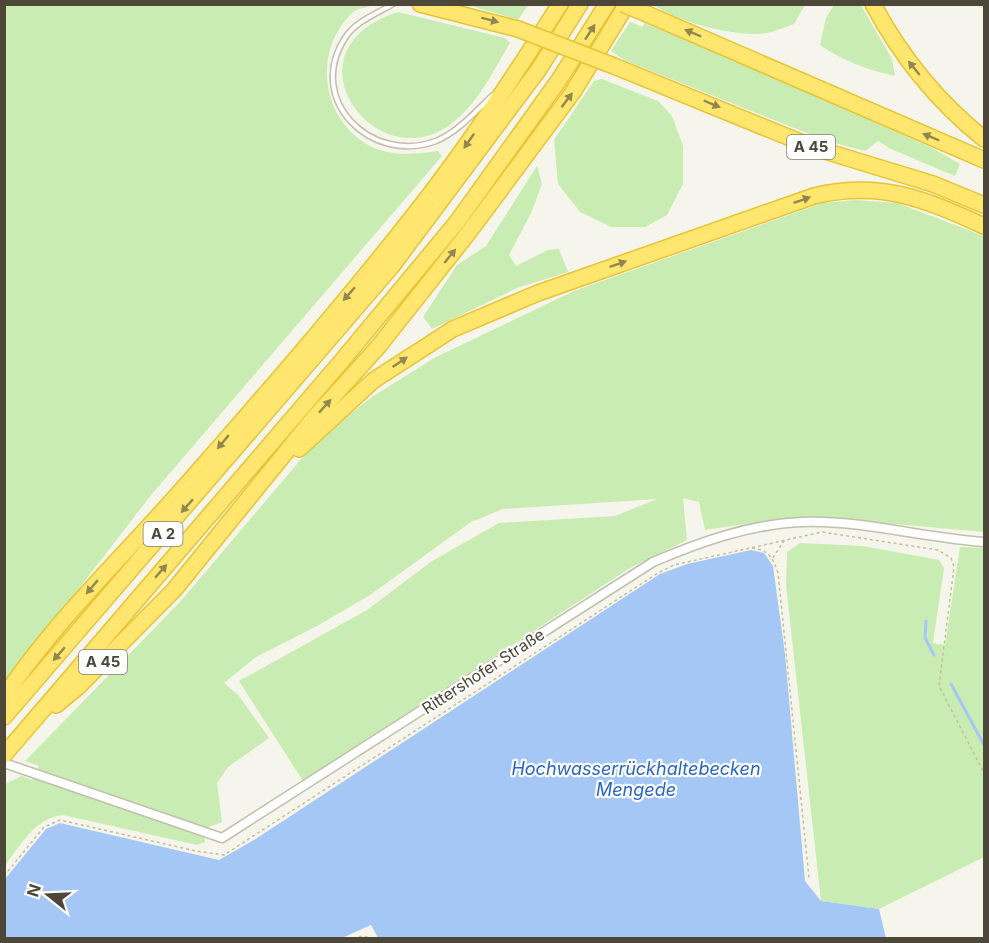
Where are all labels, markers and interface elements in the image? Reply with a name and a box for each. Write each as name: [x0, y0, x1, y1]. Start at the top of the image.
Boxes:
one-way arrow: [481, 16, 499, 26]
one-way arrow: [584, 23, 595, 40]
one-way arrow: [683, 28, 701, 38]
one-way arrow: [908, 61, 921, 76]
one-way arrow: [561, 92, 573, 108]
one-way arrow: [703, 100, 721, 109]
one-way arrow: [463, 132, 475, 148]
one-way arrow: [922, 132, 939, 141]
road number: A 45: [787, 135, 835, 159]
one-way arrow: [793, 194, 811, 204]
one-way arrow: [443, 248, 456, 264]
one-way arrow: [609, 259, 627, 269]
one-way arrow: [343, 286, 356, 301]
one-way arrow: [392, 357, 408, 368]
one-way arrow: [318, 399, 331, 414]
one-way arrow: [216, 434, 229, 450]
one-way arrow: [181, 498, 194, 513]
road number: A 2: [144, 522, 182, 546]
one-way arrow: [154, 564, 167, 579]
one-way arrow: [86, 579, 99, 595]
street label: Rittershofer Straße: [418, 624, 548, 718]
one-way arrow: [53, 646, 66, 661]
road number: A 45: [79, 650, 127, 674]
water label: Hochwasserrückhaltebecken Mengede: [511, 758, 761, 800]
north arrow: [18, 865, 78, 925]
text: N: [22, 881, 45, 899]

